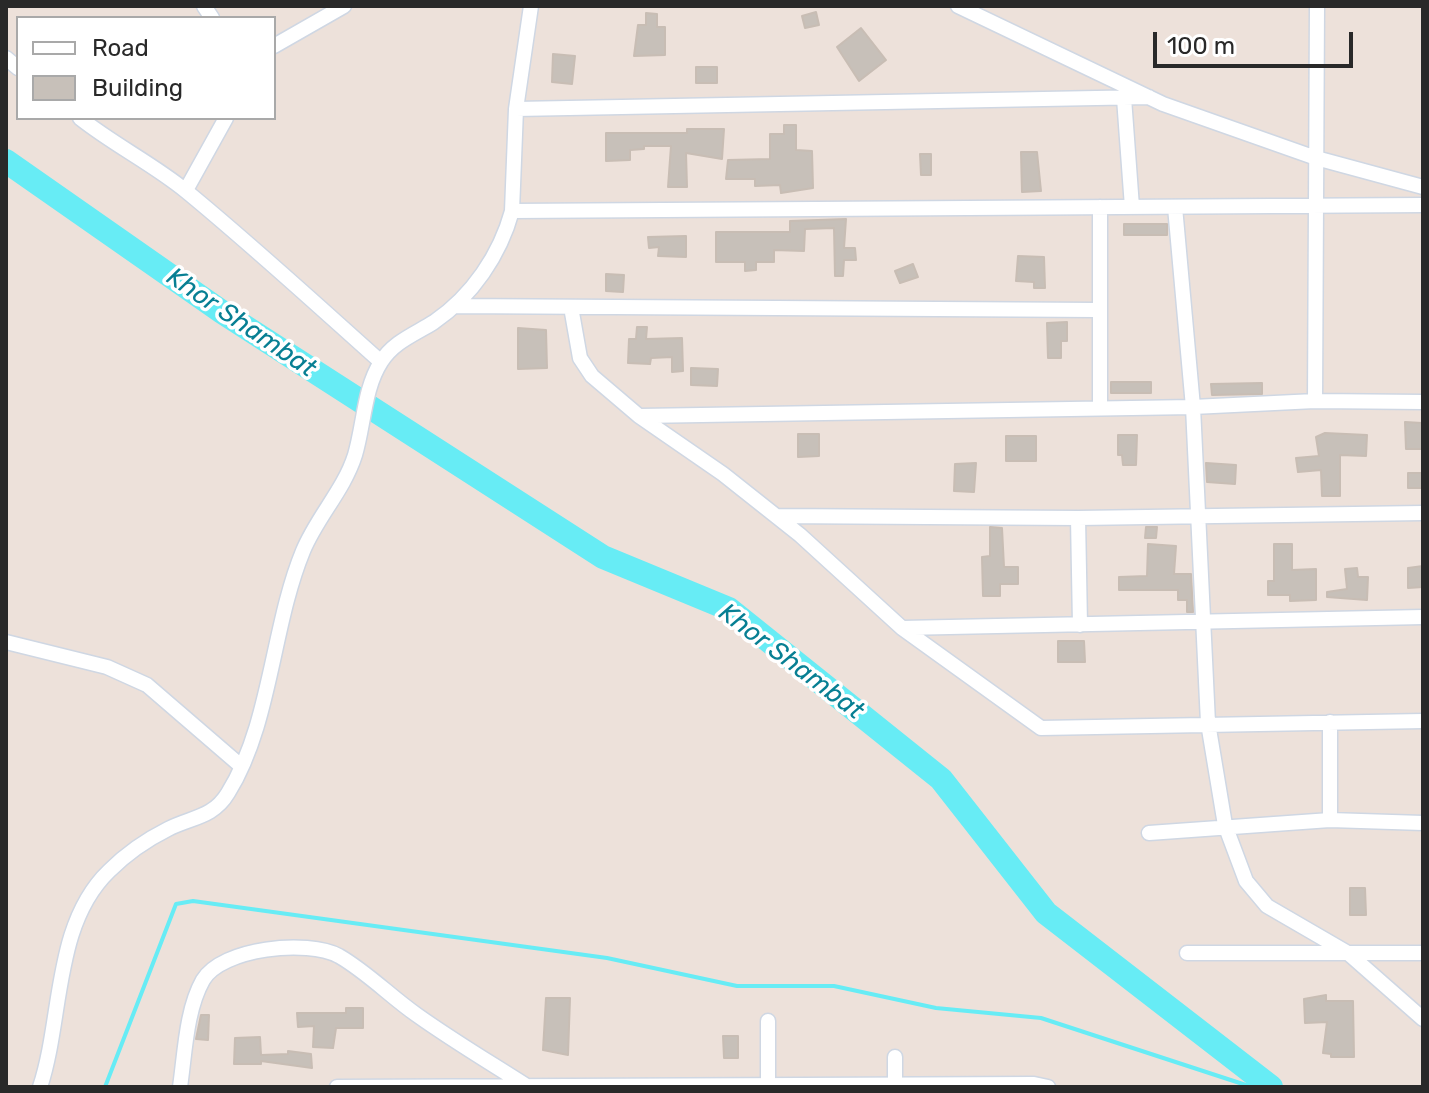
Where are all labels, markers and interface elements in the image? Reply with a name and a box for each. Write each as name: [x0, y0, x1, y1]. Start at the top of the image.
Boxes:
legend: [16, 16, 276, 120]
scale bar: [1157, 16, 1357, 66]
text: 100 m: [1167, 32, 1235, 60]
text: Road: [92, 34, 149, 62]
text: Building: [92, 74, 183, 102]
water label: Khor Shambat: [160, 262, 322, 384]
water label: Khor Shambat: [712, 597, 870, 727]

